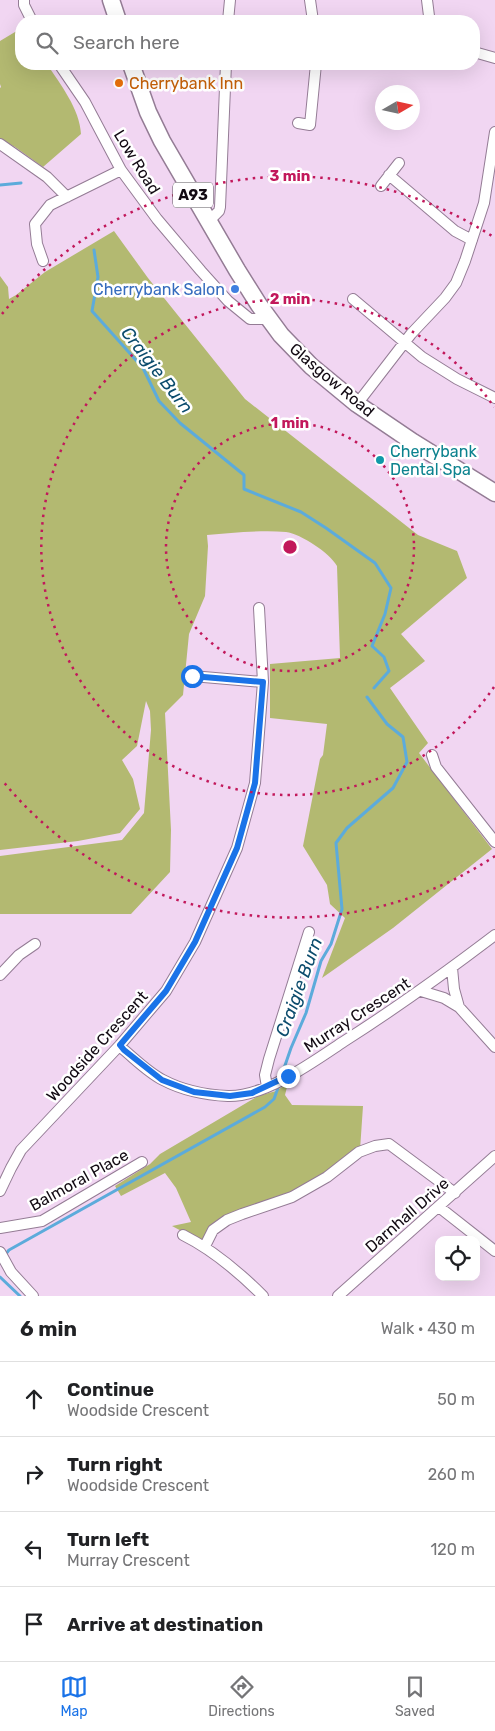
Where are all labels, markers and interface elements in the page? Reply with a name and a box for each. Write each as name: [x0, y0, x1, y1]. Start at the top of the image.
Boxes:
search box: [15, 15, 480, 70]
icon: search: [33, 29, 61, 57]
text: Search here: [73, 31, 180, 54]
place label: Cherrybank Inn: [129, 74, 243, 93]
marker: Cherrybank Inn: [113, 77, 125, 89]
north arrow: [375, 85, 420, 130]
street label: Low Road: [110, 126, 164, 198]
text: 3 min: [270, 167, 310, 185]
road number: A93: [173, 182, 213, 208]
place label: Cherrybank Salon: [93, 280, 225, 299]
marker: Cherrybank Salon: [229, 283, 241, 295]
text: 2 min: [270, 290, 310, 308]
water label: Craigie Burn: [116, 322, 198, 418]
street label: Glasgow Road: [286, 339, 378, 421]
text: 1 min: [271, 414, 309, 432]
place label: Cherrybank Dental Spa: [390, 442, 477, 479]
marker: Cherrybank Dental Spa: [374, 454, 386, 466]
centre of rings: [281, 538, 299, 556]
route start: [181, 665, 204, 688]
water label: Craigie Burn: [271, 934, 327, 1040]
street label: Murray Crescent: [300, 974, 414, 1056]
street label: Woodside Crescent: [42, 987, 152, 1105]
route end: [277, 1065, 300, 1088]
street label: Balmoral Place: [26, 1145, 132, 1215]
street label: Darnhall Drive: [361, 1174, 453, 1256]
map controls: [435, 1236, 480, 1281]
button: locate: [435, 1236, 480, 1281]
text: 6 min: [20, 1316, 77, 1341]
text: Walk · 430 m: [381, 1319, 475, 1338]
text: Continue: [67, 1378, 154, 1401]
icon: ahead: [20, 1385, 48, 1413]
text: 50 m: [437, 1390, 475, 1409]
text: Woodside Crescent: [67, 1401, 209, 1420]
text: Turn right: [67, 1453, 162, 1476]
icon: right: [20, 1460, 48, 1488]
text: 260 m: [428, 1465, 475, 1484]
text: Woodside Crescent: [67, 1476, 209, 1495]
text: Turn left: [67, 1528, 149, 1551]
icon: left: [20, 1535, 48, 1563]
text: 120 m: [430, 1540, 475, 1559]
text: Murray Crescent: [67, 1551, 190, 1570]
icon: arrive: [20, 1610, 48, 1638]
text: Arrive at destination: [67, 1613, 263, 1636]
tab: Map: [60, 1673, 88, 1720]
tab: Directions: [208, 1673, 275, 1720]
tab: Saved: [395, 1673, 435, 1720]

